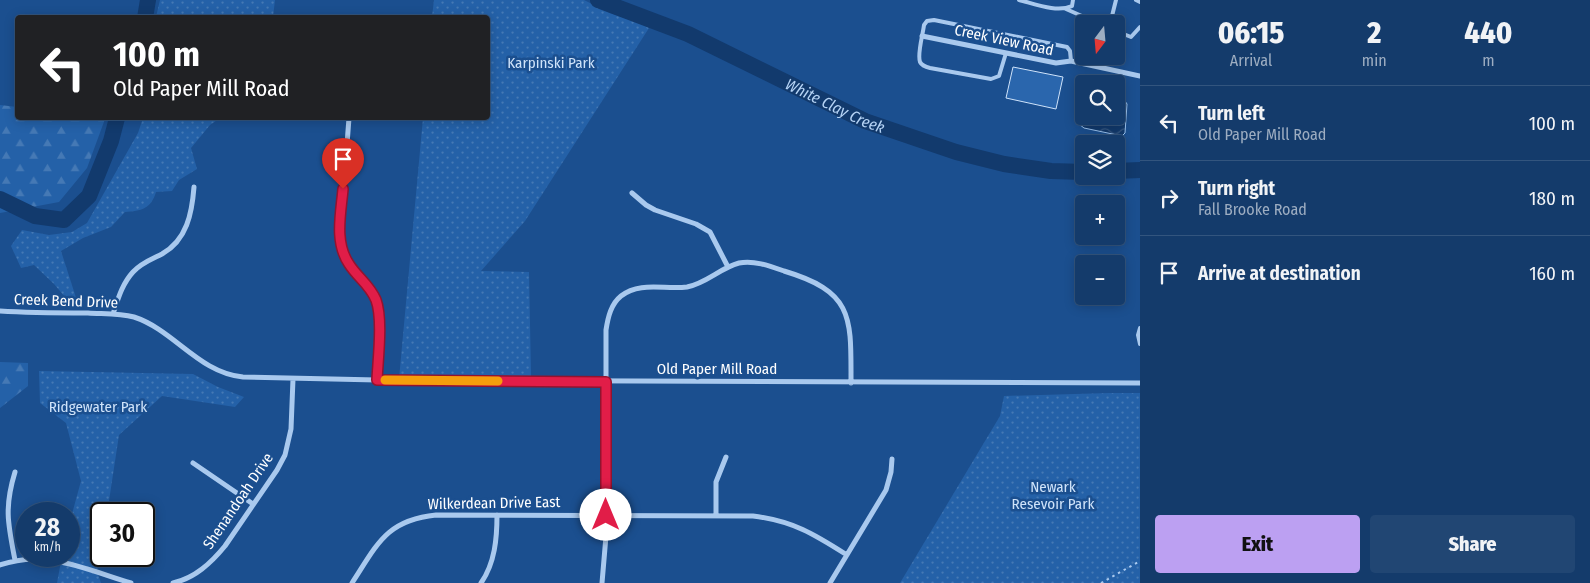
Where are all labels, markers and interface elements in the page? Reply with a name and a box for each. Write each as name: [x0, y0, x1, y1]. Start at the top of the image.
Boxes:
north arrow: [1075, 15, 1125, 65]
map controls: [1075, 15, 1125, 305]
text: 06:15: [1218, 15, 1284, 51]
text: 2: [1367, 15, 1381, 51]
text: 440: [1464, 15, 1512, 51]
street label: Creek View Road: [953, 21, 1055, 59]
text: 100 m: [113, 33, 200, 75]
icon: left: [30, 35, 95, 100]
text: Arrival: [1230, 51, 1272, 70]
text: min: [1362, 51, 1387, 70]
text: m: [1482, 51, 1494, 70]
park label: Karpinski Park: [507, 54, 595, 72]
water label: White Clay Creek: [782, 74, 887, 137]
text: Old Paper Mill Road: [113, 75, 290, 102]
button: search: [1075, 75, 1125, 125]
text: Turn left: [1198, 102, 1265, 125]
icon: left: [1155, 109, 1183, 137]
text: 100 m: [1529, 112, 1575, 135]
text: Old Paper Mill Road: [1198, 125, 1326, 144]
button: layers: [1075, 135, 1125, 185]
pin: [322, 138, 364, 189]
icon: arrive: [329, 145, 357, 173]
text: Turn right: [1198, 177, 1275, 200]
icon: right: [1155, 184, 1183, 212]
text: 180 m: [1529, 187, 1575, 210]
button: +: [1075, 195, 1125, 245]
text: Fall Brooke Road: [1198, 200, 1307, 219]
button: −: [1075, 255, 1125, 305]
icon: arrive: [1155, 259, 1183, 287]
text: Arrive at destination: [1198, 262, 1361, 285]
text: 160 m: [1529, 262, 1575, 285]
street label: Creek Bend Drive: [14, 290, 118, 312]
street label: Old Paper Mill Road: [657, 360, 777, 378]
park label: Ridgewater Park: [49, 398, 147, 416]
street label: Shenandoah Drive: [199, 449, 277, 553]
park label: Newark Resevoir Park: [1012, 478, 1094, 513]
position arrow: [579, 488, 631, 540]
street label: Wilkerdean Drive East: [427, 493, 561, 513]
speed limit sign: 30: [90, 502, 155, 567]
text: 28: [35, 513, 60, 543]
button: Exit: [1155, 515, 1360, 573]
button: Share: [1370, 515, 1575, 573]
text: km/h: [34, 540, 61, 554]

